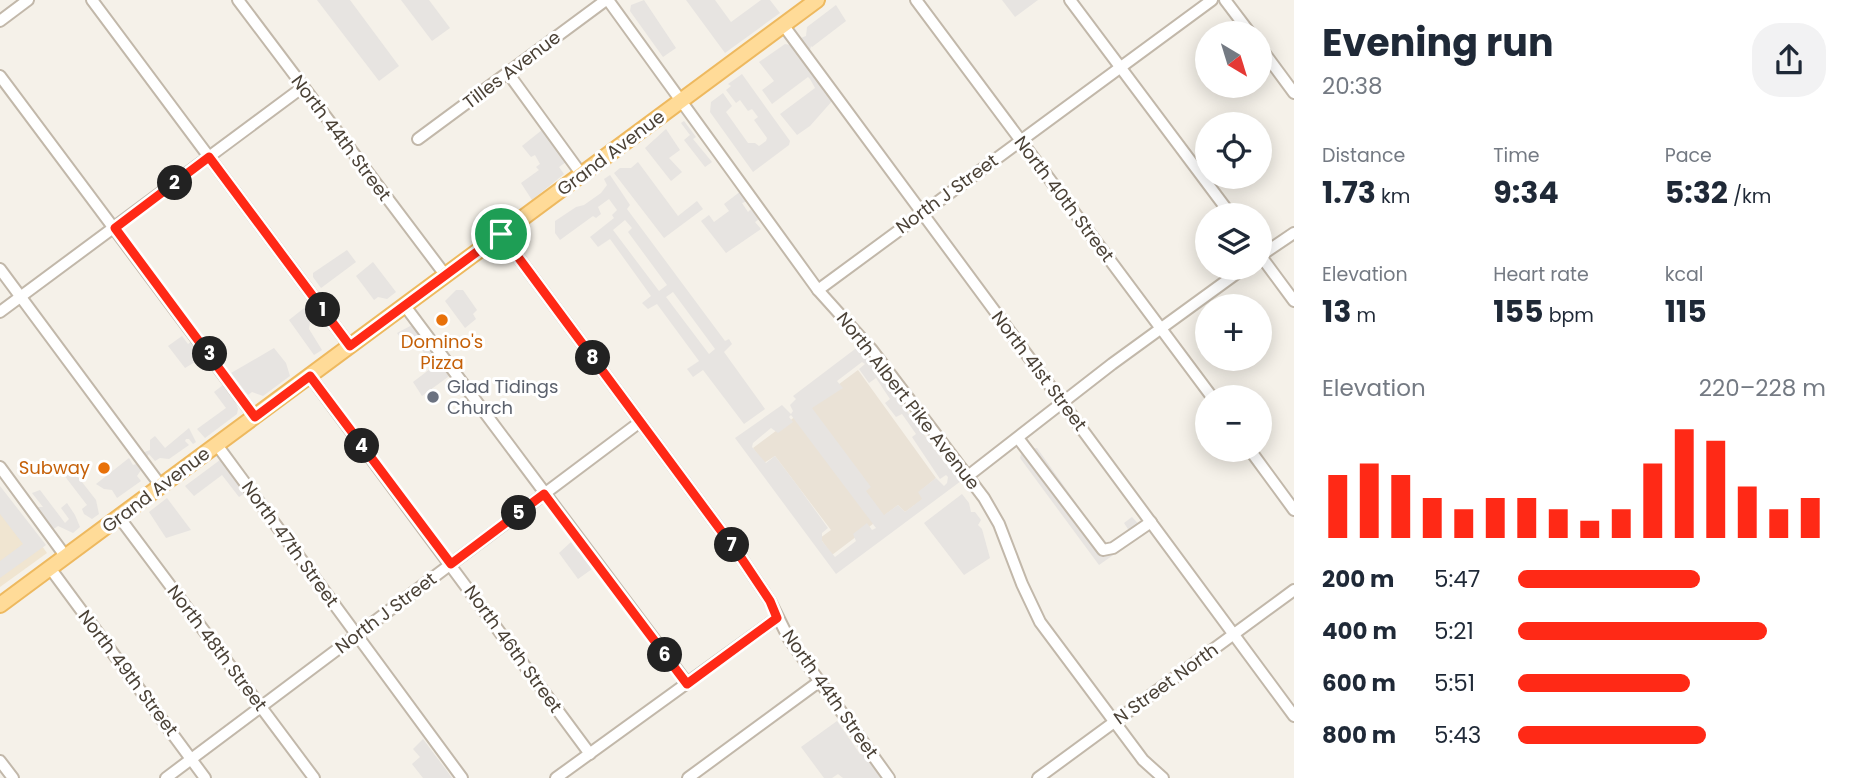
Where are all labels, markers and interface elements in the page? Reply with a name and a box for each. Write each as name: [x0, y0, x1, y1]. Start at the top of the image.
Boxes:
text: Evening run: [1322, 16, 1554, 69]
north arrow: [1195, 21, 1272, 98]
map controls: [1195, 21, 1272, 462]
button: share: [1752, 23, 1826, 97]
street label: Tilles Avenue: [458, 25, 566, 114]
street label: North 44th Street: [286, 69, 397, 206]
text: 20:38: [1322, 70, 1383, 102]
street label: Grand Avenue: [552, 104, 670, 201]
button: locate: [1195, 112, 1272, 189]
street label: North 40th Street: [1009, 130, 1120, 267]
text: Distance: [1322, 142, 1405, 169]
text: Time: [1493, 142, 1540, 169]
text: Pace: [1665, 142, 1712, 169]
street label: North J Street: [890, 148, 1003, 239]
pin: 2: [158, 166, 192, 200]
text: 2: [169, 169, 180, 196]
text: 1.73: [1322, 171, 1376, 214]
text: 9:34: [1493, 171, 1559, 214]
text: 5:32: [1665, 171, 1728, 214]
text: km: [1376, 183, 1410, 210]
text: /km: [1728, 183, 1771, 210]
button: layers: [1195, 203, 1272, 280]
pin: [471, 204, 531, 264]
icon: arrive: [482, 215, 520, 253]
text: Elevation: [1322, 261, 1408, 288]
text: Heart rate: [1493, 261, 1589, 288]
text: kcal: [1665, 261, 1704, 288]
text: 13: [1322, 290, 1351, 333]
text: 155: [1493, 290, 1544, 333]
text: 115: [1665, 290, 1707, 333]
pin: 1: [306, 292, 340, 328]
button: +: [1195, 294, 1272, 371]
text: 1: [319, 296, 326, 323]
text: m: [1351, 302, 1376, 329]
text: bpm: [1544, 302, 1594, 329]
street label: North 41st Street: [986, 306, 1093, 436]
street label: North Albert Pike Avenue: [831, 307, 986, 495]
marker: Domino's Pizza: [434, 312, 450, 328]
place label: Domino's Pizza: [401, 329, 483, 375]
pin: 3: [192, 336, 228, 372]
text: 3: [204, 340, 215, 367]
pin: 8: [576, 340, 610, 376]
text: 8: [586, 344, 599, 371]
text: Elevation: [1322, 372, 1426, 404]
text: 220–228 m: [1699, 372, 1826, 404]
place label: Glad Tidings Church: [447, 374, 558, 420]
button: −: [1195, 385, 1272, 462]
marker: Glad Tidings Church: [425, 389, 441, 405]
pin: 4: [344, 428, 380, 464]
text: 4: [355, 432, 368, 459]
street label: Grand Avenue: [97, 441, 215, 538]
place label: Subway: [19, 455, 90, 480]
marker: Subway: [96, 460, 112, 476]
street label: North 47th Street: [236, 475, 345, 612]
pin: 5: [502, 496, 536, 530]
text: 5: [512, 499, 525, 526]
pin: 7: [714, 528, 750, 562]
text: 7: [726, 531, 737, 558]
text: 200 m: [1322, 563, 1394, 595]
text: 5:47: [1434, 563, 1480, 595]
street label: North J Street: [330, 566, 441, 659]
street label: North 48th Street: [162, 579, 273, 716]
street label: North 46th Street: [459, 580, 568, 718]
street label: North 49th Street: [73, 604, 184, 741]
text: 400 m: [1322, 615, 1397, 647]
text: 5:21: [1434, 615, 1474, 647]
street label: North 44th Street: [777, 624, 884, 763]
street label: N Street North: [1108, 637, 1223, 730]
pin: 6: [648, 638, 682, 672]
text: 6: [658, 641, 671, 668]
text: 600 m: [1322, 667, 1396, 699]
text: 5:51: [1434, 667, 1475, 699]
text: 800 m: [1322, 719, 1396, 751]
text: 5:43: [1434, 719, 1481, 751]

